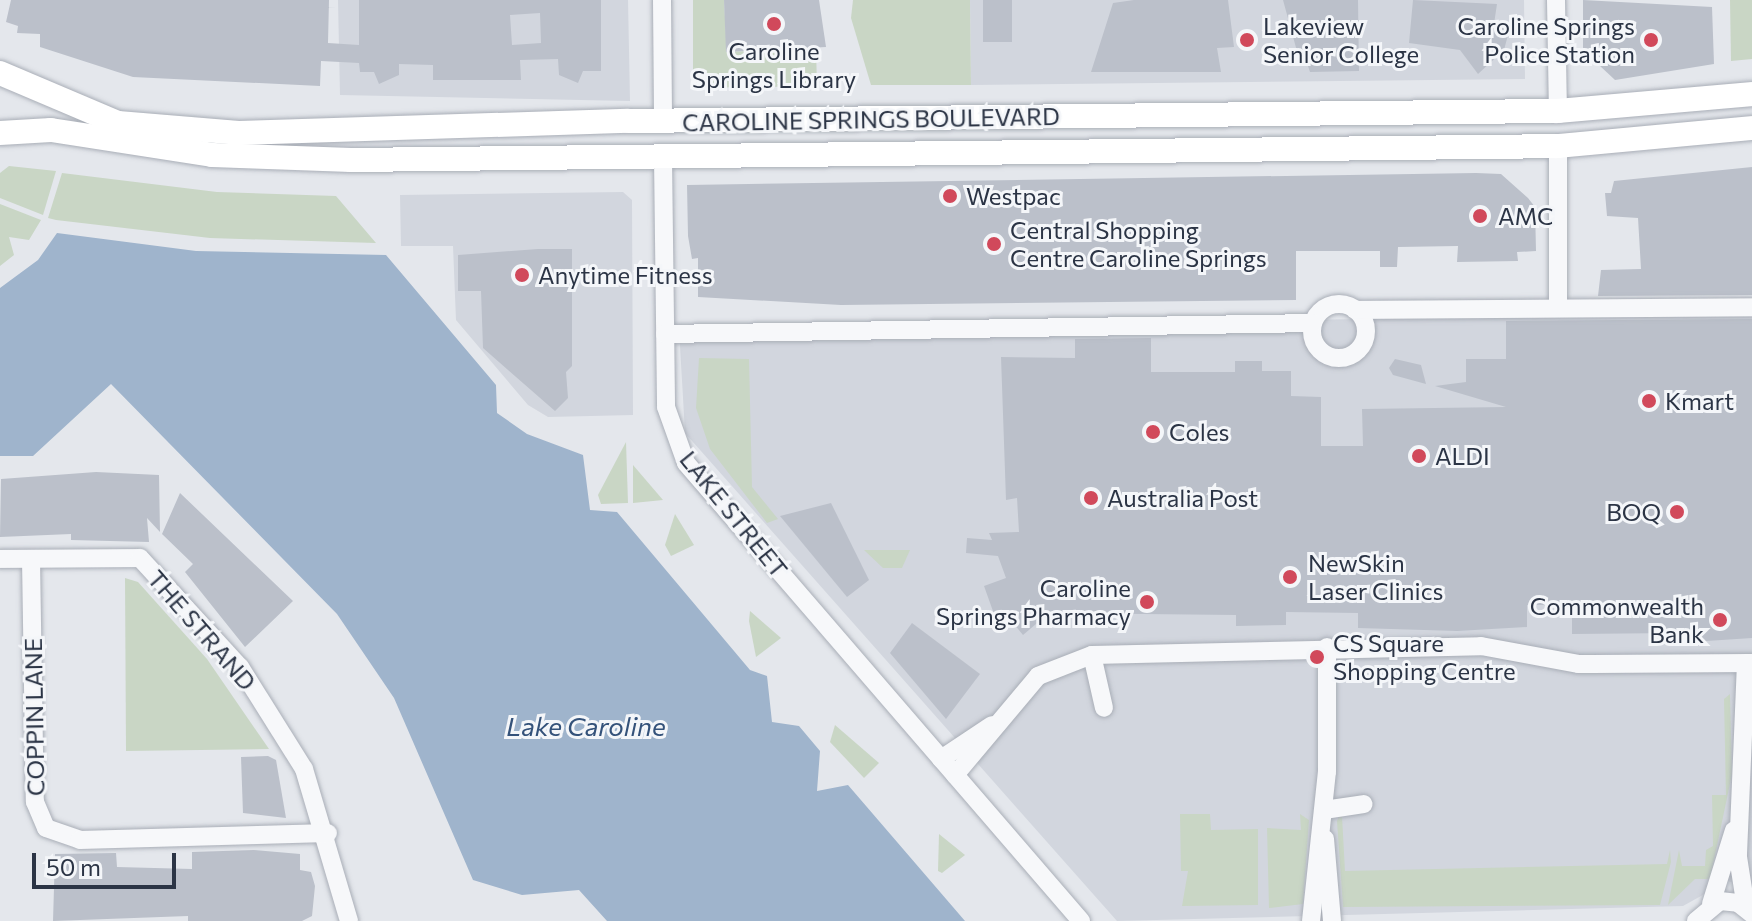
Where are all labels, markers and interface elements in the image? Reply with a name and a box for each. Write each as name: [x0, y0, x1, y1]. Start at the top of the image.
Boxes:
place label: Lakeview Senior College: [1263, 12, 1419, 68]
place label: Caroline Springs Police Station: [1458, 12, 1635, 68]
marker: Caroline Springs Library: [765, 15, 783, 33]
marker: Lakeview Senior College: [1238, 31, 1256, 49]
marker: Caroline Springs Police Station: [1642, 31, 1660, 49]
place label: Caroline Springs Library: [692, 37, 856, 93]
street label: CAROLINE SPRINGS BOULEVARD: [682, 101, 1060, 137]
place label: Westpac: [966, 182, 1061, 210]
marker: Westpac: [941, 187, 959, 205]
place label: AMC: [1498, 202, 1554, 230]
marker: AMC: [1469, 205, 1491, 227]
place label: Central Shopping Centre Caroline Springs: [1010, 216, 1267, 272]
marker: Central Shopping Centre Caroline Springs: [985, 235, 1003, 253]
place label: Anytime Fitness: [538, 261, 713, 289]
marker: Anytime Fitness: [513, 266, 531, 284]
place label: Kmart: [1665, 387, 1734, 415]
marker: Kmart: [1640, 392, 1658, 410]
place label: Coles: [1169, 418, 1229, 446]
marker: Coles: [1144, 423, 1162, 441]
place label: ALDI: [1435, 442, 1490, 470]
street label: LAKE STREET: [674, 445, 794, 583]
marker: ALDI: [1410, 447, 1428, 465]
place label: Australia Post: [1107, 484, 1258, 512]
marker: Australia Post: [1082, 489, 1100, 507]
place label: BOQ: [1606, 498, 1661, 526]
marker: BOQ: [1668, 503, 1686, 521]
place label: NewSkin Laser Clinics: [1308, 549, 1443, 605]
street label: THE STRAND: [142, 564, 262, 696]
marker: NewSkin Laser Clinics: [1279, 566, 1301, 588]
place label: Caroline Springs Pharmacy: [936, 574, 1131, 630]
place label: Commonwealth Bank: [1530, 592, 1704, 648]
marker: Caroline Springs Pharmacy: [1138, 593, 1156, 611]
marker: Commonwealth Bank: [1711, 611, 1729, 629]
place label: CS Square Shopping Centre: [1333, 629, 1516, 685]
street label: COPPIN LANE: [18, 638, 50, 796]
marker: CS Square Shopping Centre: [1308, 648, 1326, 666]
water label: Lake Caroline: [506, 710, 666, 742]
scale bar: [36, 837, 180, 887]
text: 50 m: [46, 852, 101, 881]

